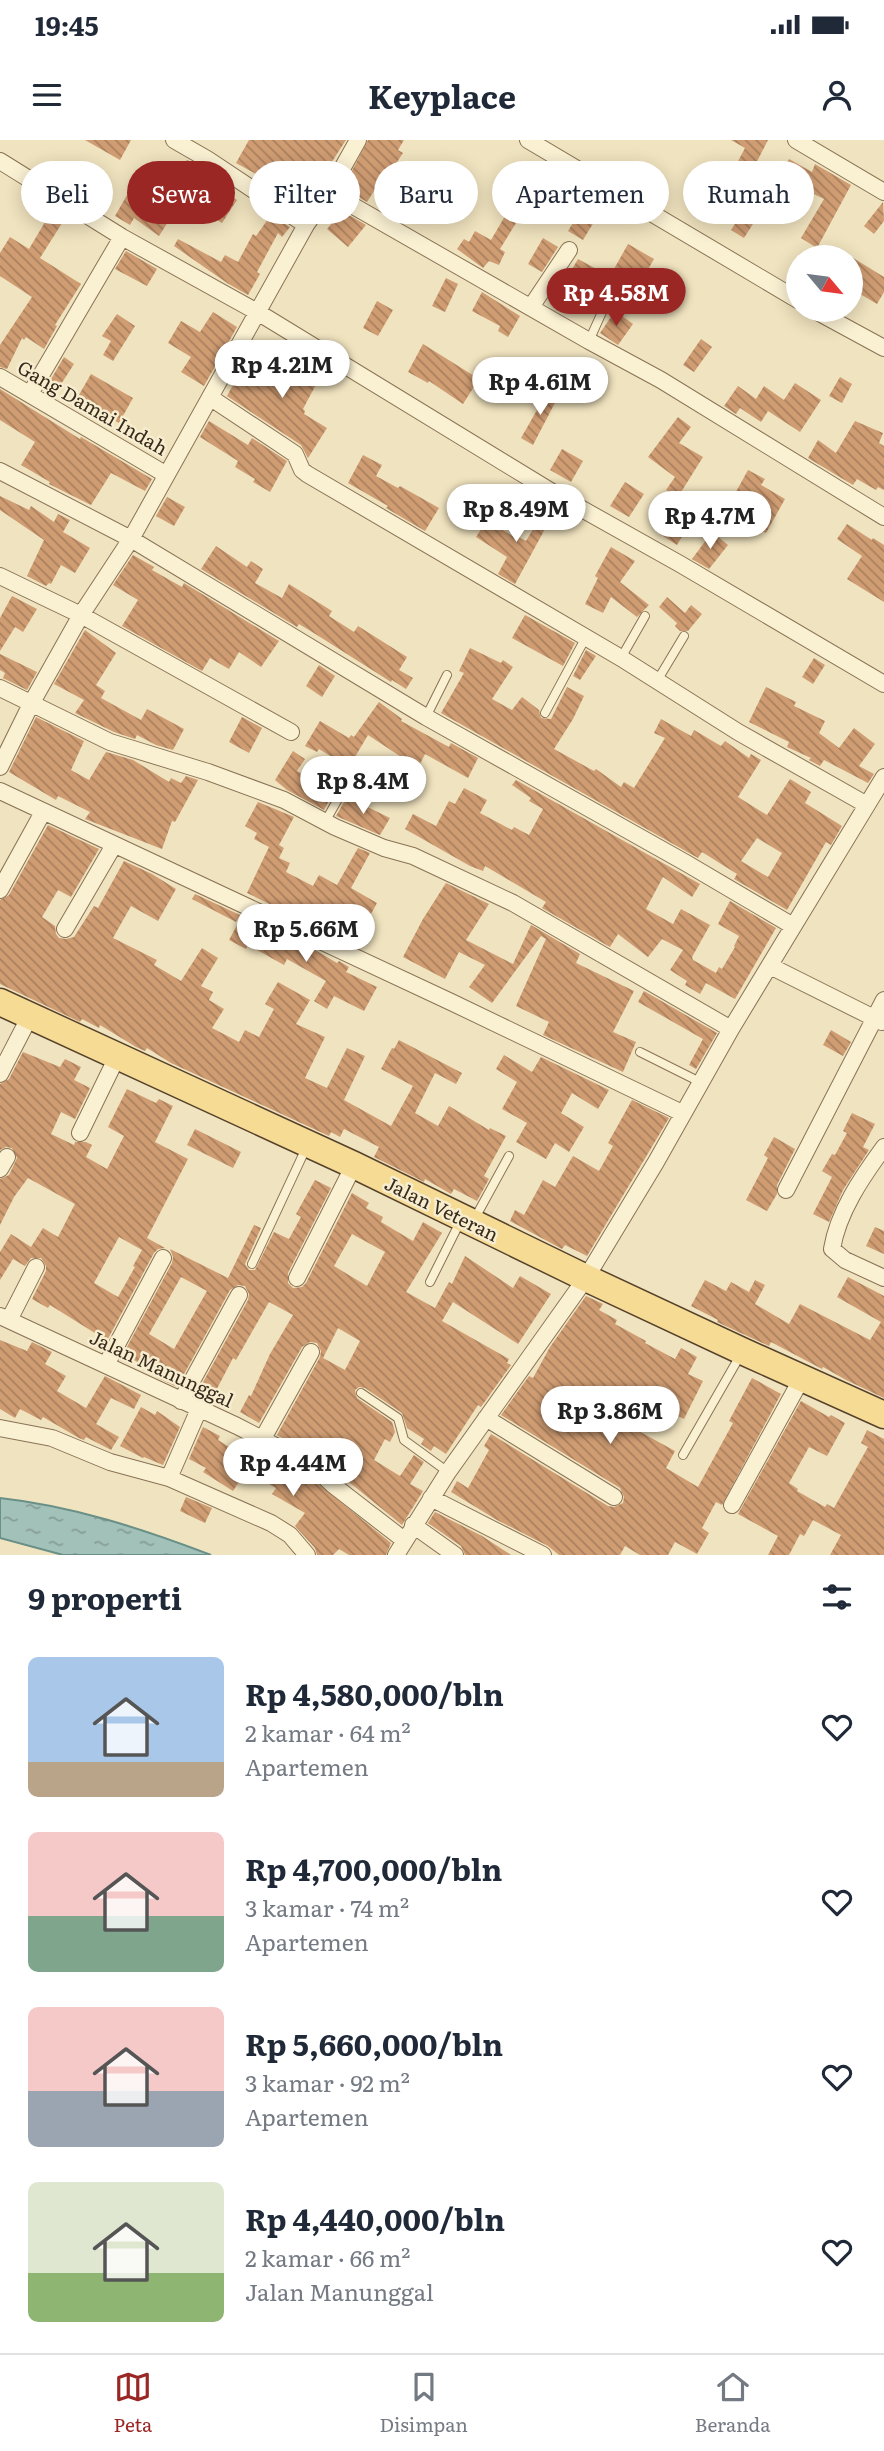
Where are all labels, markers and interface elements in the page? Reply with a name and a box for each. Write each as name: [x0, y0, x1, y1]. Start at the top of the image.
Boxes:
text: 19:45: [35, 5, 99, 44]
text: Keyplace: [368, 71, 516, 119]
icon: menu: [28, 76, 66, 114]
icon: person: [818, 76, 856, 114]
chip: Beli: [21, 161, 113, 224]
chip: Sewa: [127, 161, 235, 224]
chip: Filter: [249, 161, 360, 224]
chip: Baru: [374, 161, 478, 224]
chip: Apartemen: [492, 161, 669, 224]
chip: Rumah: [683, 161, 814, 224]
north arrow: [786, 245, 863, 322]
map controls: [786, 245, 863, 322]
pin: Rp 4.58M: [544, 268, 688, 328]
text: Rp 4.58M: [563, 274, 669, 308]
pin: Rp 4.21M: [210, 341, 354, 400]
text: Rp 4.21M: [231, 346, 333, 380]
street label: Gang Damai Indah: [13, 353, 173, 461]
pin: Rp 4.61M: [468, 358, 612, 417]
text: Rp 4.61M: [488, 363, 592, 397]
pin: Rp 8.49M: [444, 484, 588, 544]
text: Rp 8.49M: [463, 490, 569, 524]
pin: Rp 4.7M: [645, 492, 775, 551]
text: Rp 4.7M: [664, 497, 756, 531]
pin: Rp 8.4M: [298, 756, 428, 816]
text: Rp 8.4M: [316, 762, 410, 796]
pin: Rp 5.66M: [234, 904, 378, 964]
text: Rp 5.66M: [253, 910, 359, 944]
street label: Jalan Veteran: [380, 1168, 504, 1248]
street label: Jalan Manunggal: [85, 1322, 239, 1414]
pin: Rp 3.86M: [538, 1386, 682, 1446]
text: Rp 3.86M: [557, 1392, 663, 1426]
pin: Rp 4.44M: [221, 1438, 365, 1498]
text: Rp 4.44M: [239, 1444, 347, 1478]
text: 9 properti: [28, 1575, 182, 1619]
icon: filters: [818, 1578, 856, 1616]
text: Rp 4,580,000/bln: [245, 1671, 504, 1715]
icon: home: [84, 1685, 168, 1769]
icon: heart: [818, 1708, 856, 1746]
text: 2 kamar · 64 m²: [245, 1715, 411, 1749]
text: Apartemen: [245, 1749, 369, 1783]
text: Rp 4,700,000/bln: [245, 1846, 502, 1890]
icon: home: [84, 1860, 168, 1944]
icon: heart: [818, 1883, 856, 1921]
text: 3 kamar · 74 m²: [245, 1890, 409, 1924]
text: Apartemen: [245, 1924, 369, 1958]
text: Rp 5,660,000/bln: [245, 2021, 503, 2065]
icon: home: [84, 2035, 168, 2119]
icon: heart: [818, 2058, 856, 2096]
text: 3 kamar · 92 m²: [245, 2065, 410, 2099]
text: Apartemen: [245, 2099, 369, 2133]
text: Rp 4,440,000/bln: [245, 2196, 505, 2240]
icon: home: [84, 2210, 168, 2294]
icon: heart: [818, 2233, 856, 2271]
text: 2 kamar · 66 m²: [245, 2240, 410, 2274]
text: Jalan Manunggal: [245, 2274, 434, 2308]
tab: Peta: [114, 2368, 152, 2438]
tab: Disimpan: [379, 2368, 468, 2438]
tab: Beranda: [695, 2368, 770, 2438]

